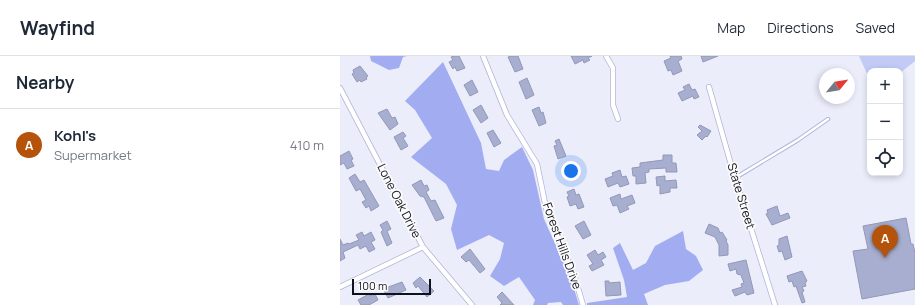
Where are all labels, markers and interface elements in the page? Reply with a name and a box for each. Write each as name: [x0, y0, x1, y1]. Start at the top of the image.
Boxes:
text: Wayfind: [20, 15, 95, 41]
text: Map: [717, 18, 745, 37]
text: Directions: [767, 18, 834, 37]
text: Saved: [856, 18, 895, 37]
north arrow: [819, 68, 855, 104]
map controls: [867, 68, 903, 176]
button: +: [867, 68, 903, 104]
text: Nearby: [16, 71, 74, 94]
button: −: [867, 104, 903, 140]
text: Kohl's: [54, 125, 96, 146]
text: A: [25, 136, 33, 154]
text: 410 m: [290, 136, 324, 154]
button: locate: [867, 140, 903, 176]
text: Supermarket: [54, 146, 132, 164]
street label: Lone Oak Drive: [373, 161, 426, 241]
your location: [561, 161, 581, 181]
street label: State Street: [723, 161, 760, 231]
street label: Forest Hills Drive: [539, 200, 586, 292]
pin: A: [872, 225, 898, 258]
scale bar: [352, 277, 431, 296]
text: 100 m: [358, 278, 387, 293]

